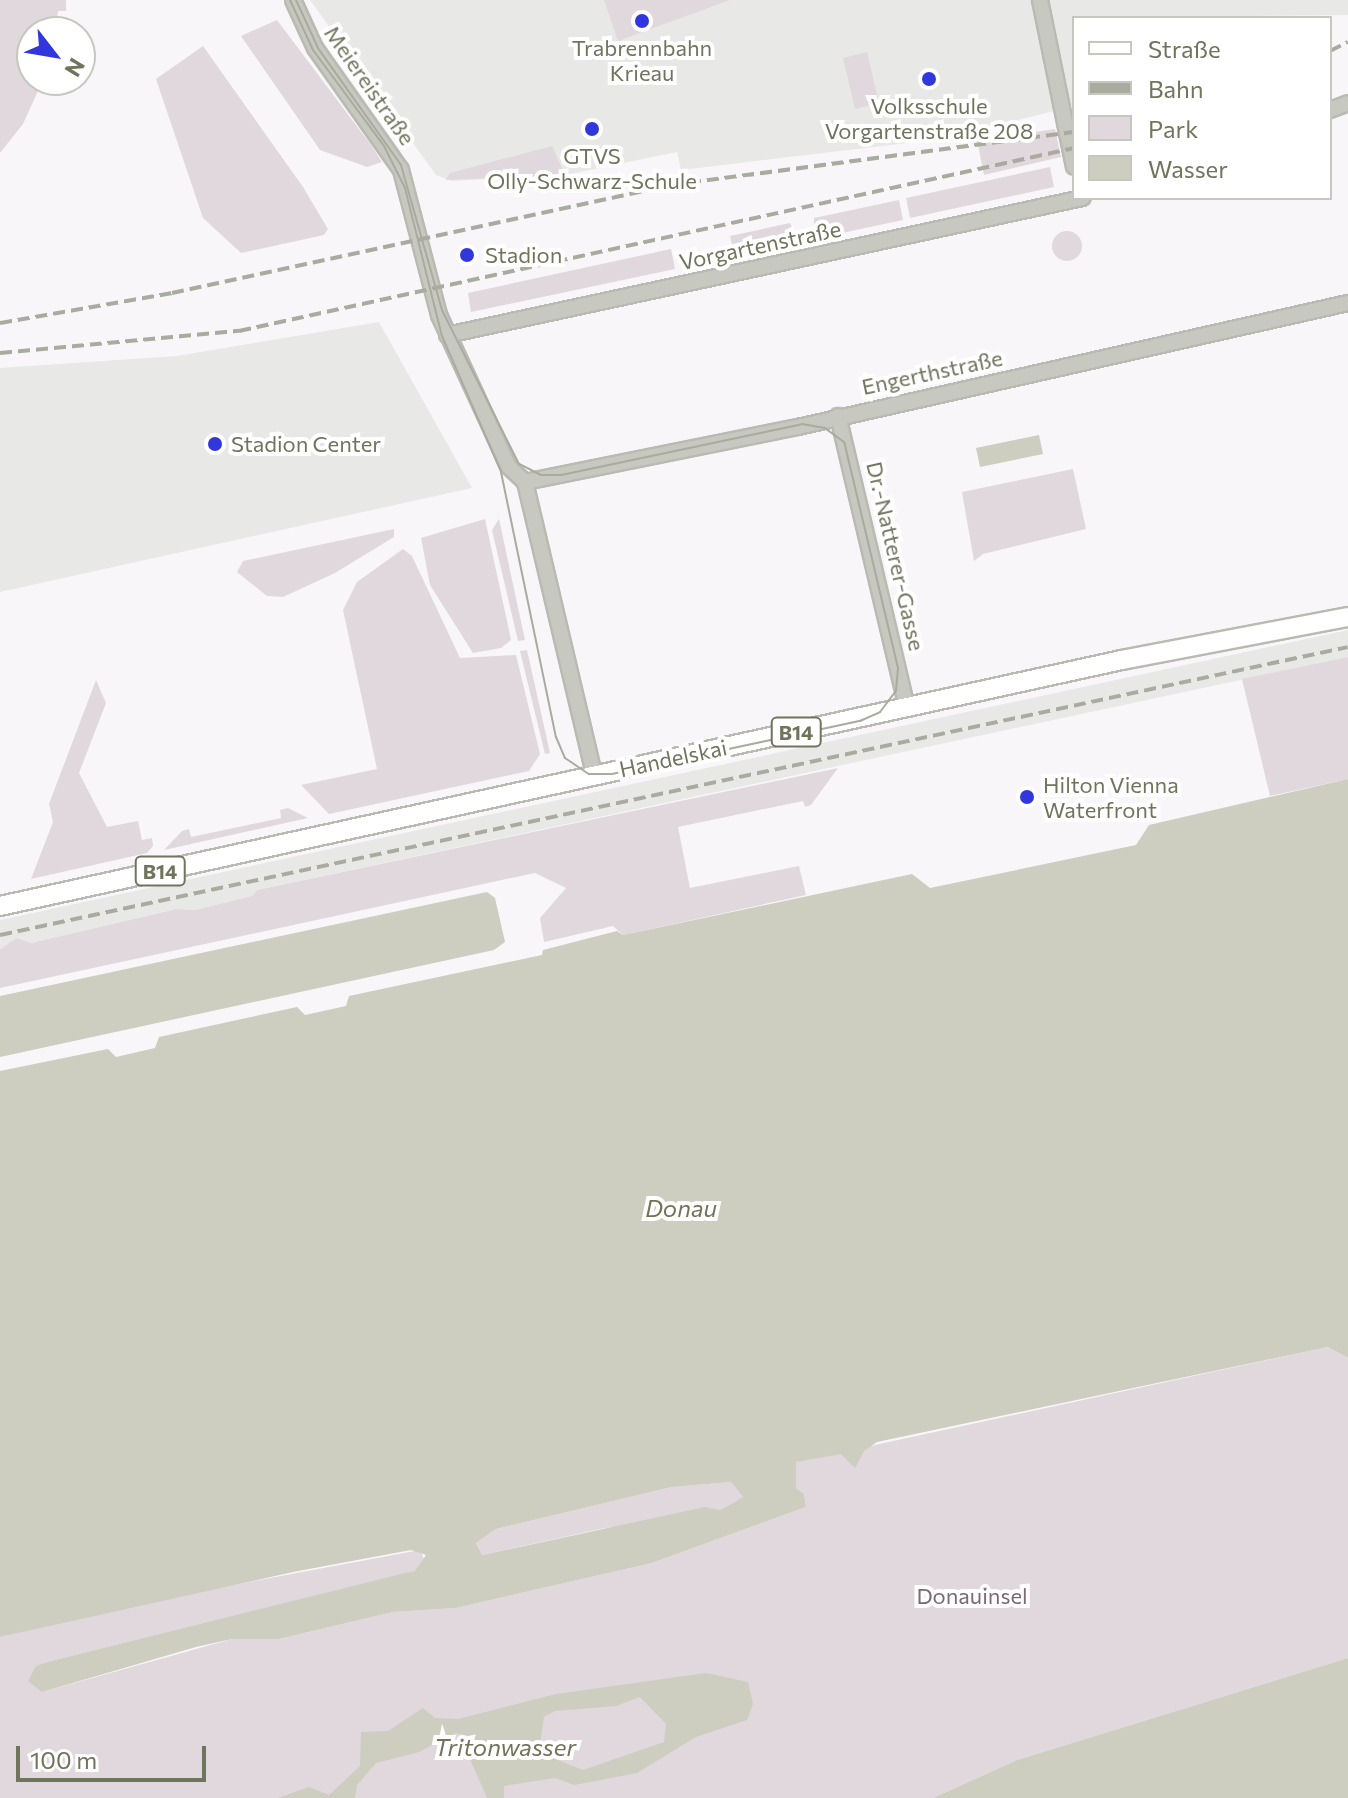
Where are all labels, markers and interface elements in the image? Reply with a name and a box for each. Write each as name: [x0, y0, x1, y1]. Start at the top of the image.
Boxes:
marker: Trabrennbahn Krieau: [633, 12, 651, 30]
north arrow: [16, 16, 96, 96]
legend: [1072, 16, 1332, 200]
street label: Meiereistraße: [319, 20, 421, 150]
place label: Trabrennbahn Krieau: [572, 34, 712, 86]
text: Straße: [1148, 34, 1221, 63]
text: N: [59, 54, 91, 82]
marker: Volksschule Vorgartenstraße 208: [920, 70, 938, 88]
text: Bahn: [1148, 74, 1204, 103]
place label: Volksschule Vorgartenstraße 208: [825, 92, 1033, 144]
text: Park: [1148, 114, 1198, 143]
marker: GTVS Olly-Schwarz-Schule: [583, 120, 601, 138]
place label: GTVS Olly-Schwarz-Schule: [487, 142, 697, 194]
text: Wasser: [1148, 154, 1228, 183]
street label: Vorgartenstraße: [677, 215, 843, 275]
place label: Stadion: [485, 242, 562, 268]
marker: Stadion: [456, 244, 478, 266]
street label: Engerthstraße: [859, 344, 1005, 400]
place label: Stadion Center: [231, 431, 381, 457]
marker: Stadion Center: [206, 435, 224, 453]
street label: Dr.-Natterer-Gasse: [861, 459, 931, 653]
road number: B14: [770, 716, 822, 748]
street label: Handelskai: [617, 734, 729, 782]
place label: Hilton Vienna Waterfront: [1043, 771, 1179, 822]
marker: Hilton Vienna Waterfront: [1018, 788, 1036, 806]
road number: B14: [134, 855, 186, 887]
water label: Donau: [645, 1194, 717, 1222]
park label: Donauinsel: [916, 1583, 1028, 1609]
scale bar: [20, 1730, 210, 1780]
water label: Tritonwasser: [434, 1733, 576, 1761]
text: 100 m: [30, 1745, 97, 1774]

